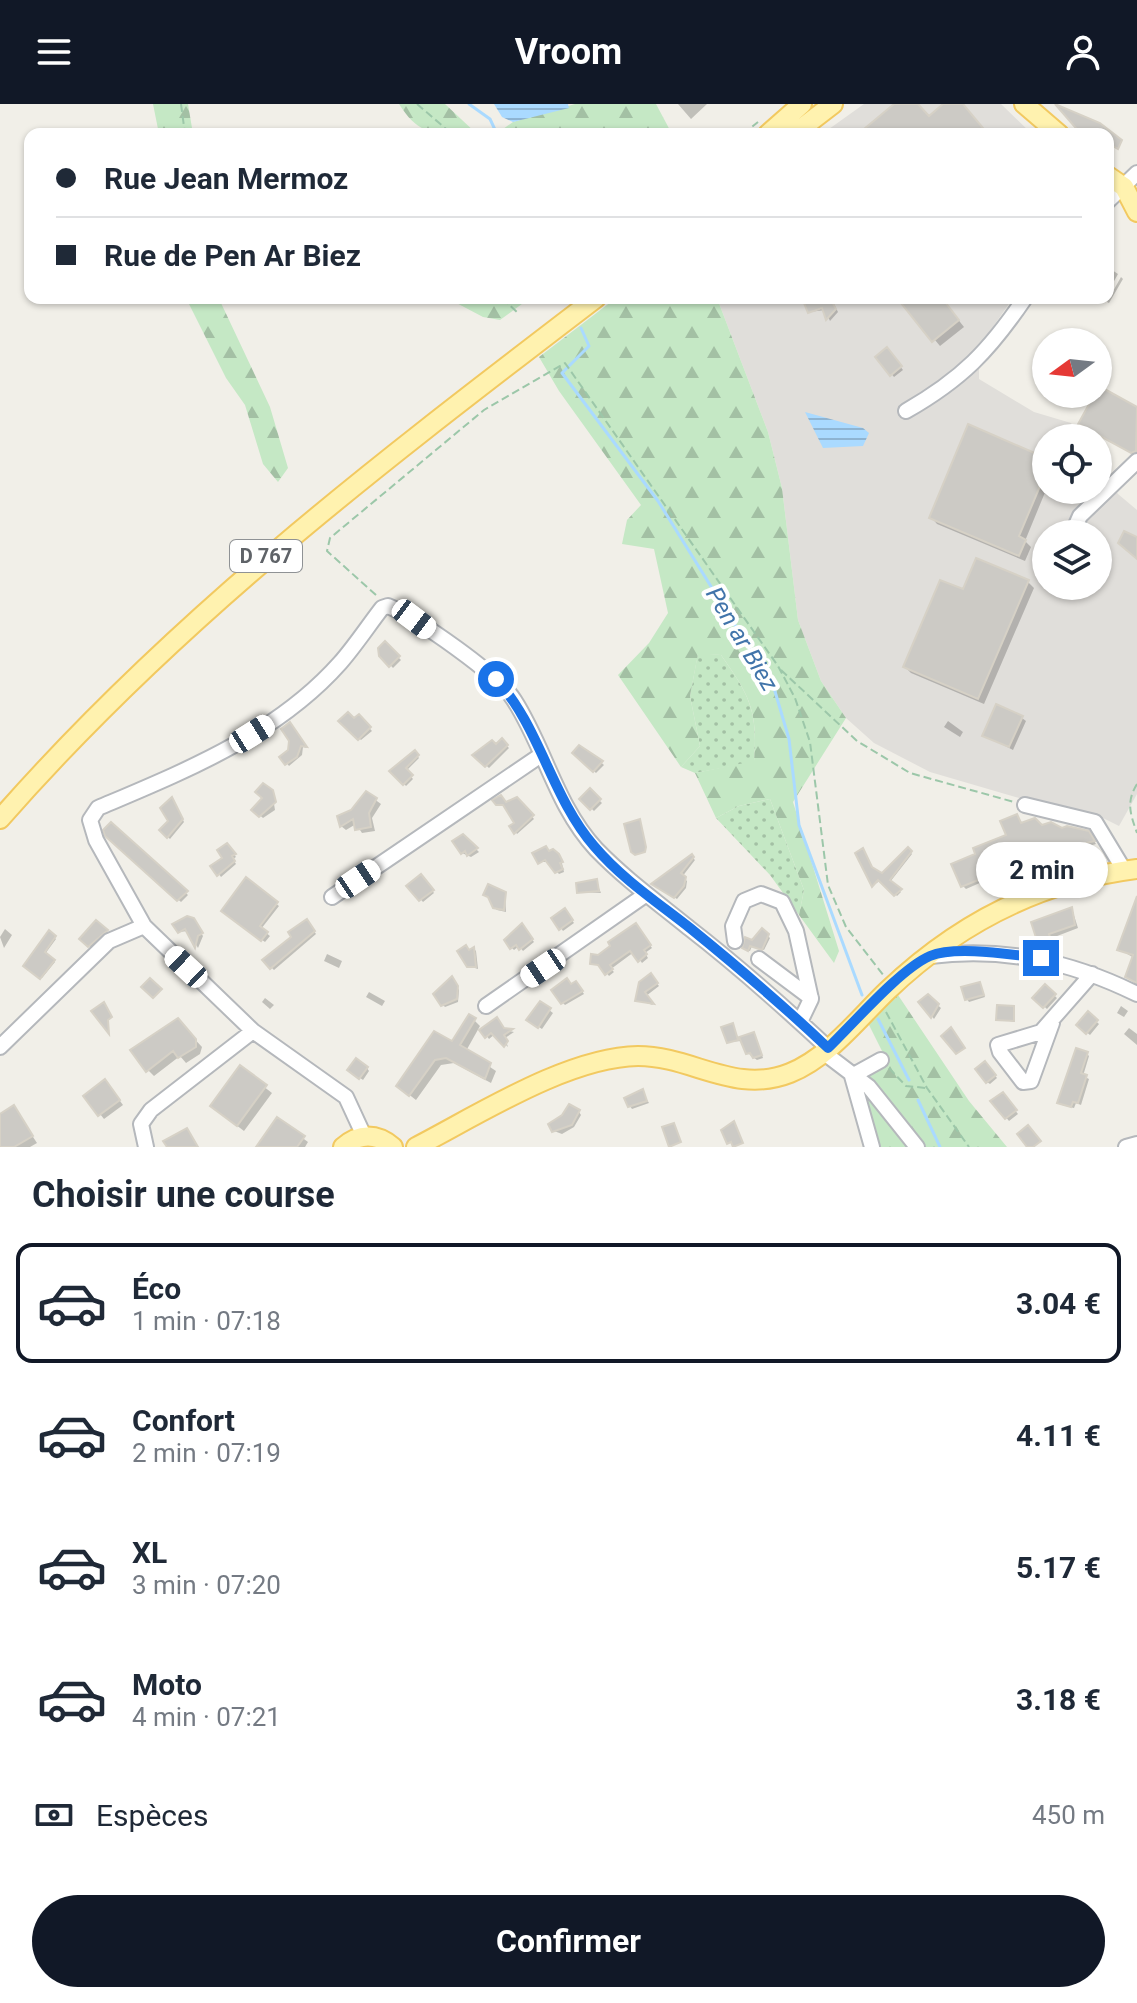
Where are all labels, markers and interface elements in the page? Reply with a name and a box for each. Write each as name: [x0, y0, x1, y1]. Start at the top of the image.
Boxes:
icon: menu: [32, 30, 76, 74]
icon: person: [1061, 30, 1105, 74]
text: Vroom: [515, 31, 622, 73]
text: Rue Jean Mermoz: [104, 161, 348, 196]
text: Rue de Pen Ar Biez: [104, 238, 361, 273]
north arrow: [1032, 328, 1112, 408]
map controls: [1032, 328, 1112, 600]
button: locate: [1032, 424, 1112, 504]
button: layers: [1032, 520, 1112, 600]
road number: D 767: [230, 540, 302, 572]
water label: Pen ar Biez: [700, 582, 784, 696]
car: [388, 595, 440, 643]
route start: [478, 661, 514, 697]
car: [225, 711, 279, 757]
callout: 2 min: [975, 842, 1107, 898]
text: 2 min: [1009, 855, 1075, 885]
car: [331, 856, 385, 902]
route end: [1023, 940, 1059, 976]
car: [160, 942, 212, 992]
car: [516, 945, 570, 991]
text: Choisir une course: [32, 1174, 335, 1216]
icon: car: [36, 1267, 108, 1339]
text: Éco: [132, 1271, 181, 1306]
text: 3.04 €: [1016, 1286, 1101, 1321]
text: 1 min · 07:18: [132, 1306, 281, 1336]
icon: car: [36, 1399, 108, 1471]
text: Confort: [132, 1403, 235, 1438]
text: 4.11 €: [1016, 1418, 1101, 1453]
text: 2 min · 07:19: [132, 1438, 281, 1468]
icon: car: [36, 1531, 108, 1603]
text: XL: [132, 1535, 167, 1570]
text: 5.17 €: [1016, 1550, 1101, 1585]
text: 3 min · 07:20: [132, 1570, 281, 1600]
icon: car: [36, 1663, 108, 1735]
text: Moto: [132, 1667, 202, 1702]
text: 3.18 €: [1016, 1682, 1101, 1717]
text: 4 min · 07:21: [132, 1702, 281, 1732]
icon: cash: [32, 1793, 76, 1837]
text: Espèces: [96, 1798, 208, 1833]
text: 450 m: [1032, 1800, 1105, 1830]
button: Confirmer: [32, 1895, 1105, 1987]

